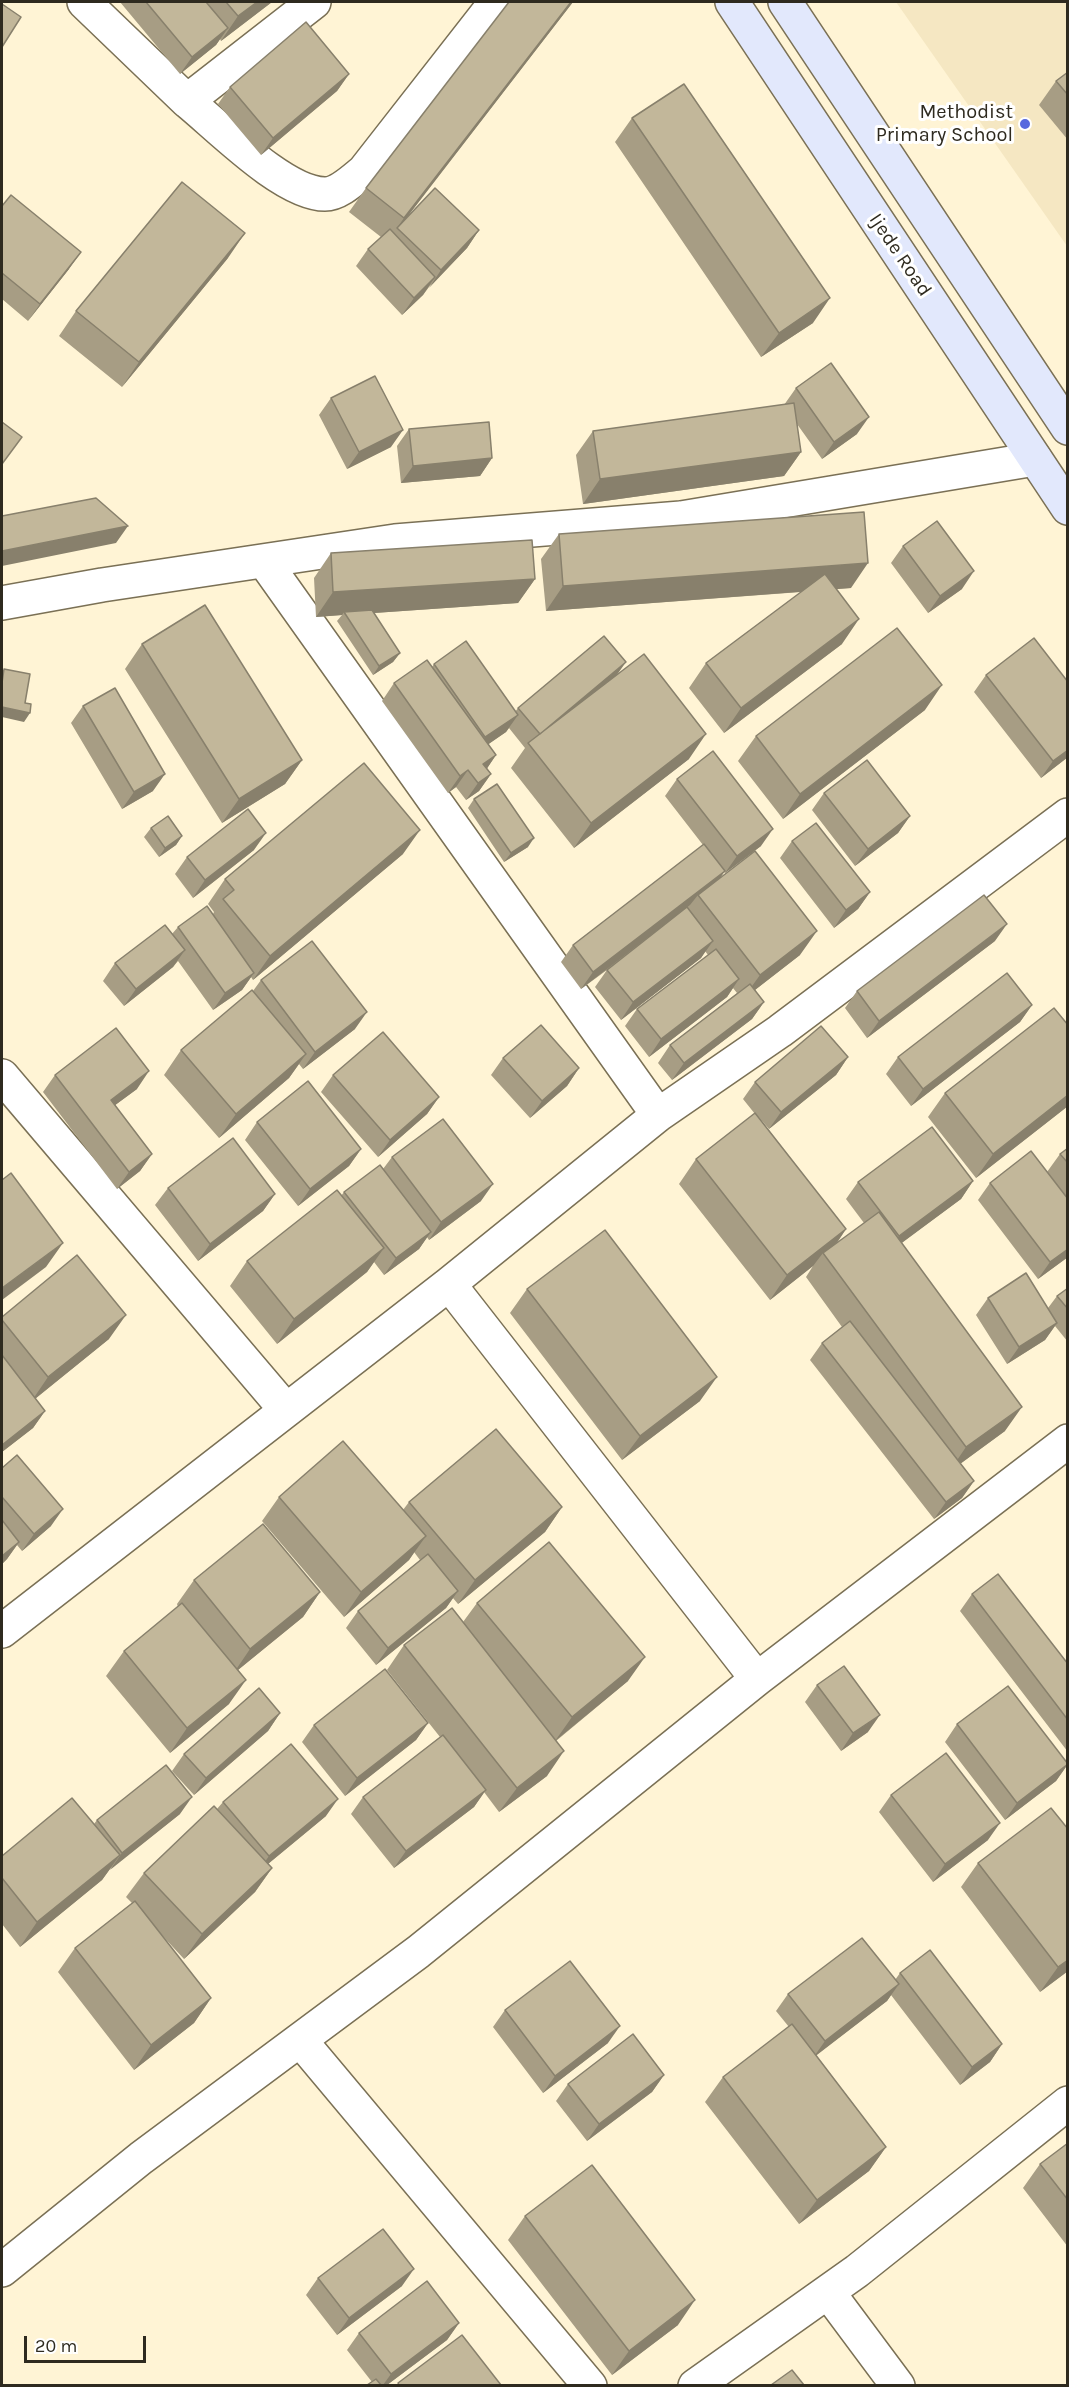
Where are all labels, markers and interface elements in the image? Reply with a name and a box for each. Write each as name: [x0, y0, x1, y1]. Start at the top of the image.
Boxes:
place label: Methodist Primary School: [876, 100, 1013, 147]
marker: Methodist Primary School: [1018, 117, 1032, 131]
street label: Ijede Road: [863, 209, 937, 301]
scale bar: [27, 2324, 148, 2362]
text: 20 m: [35, 2335, 77, 2357]

